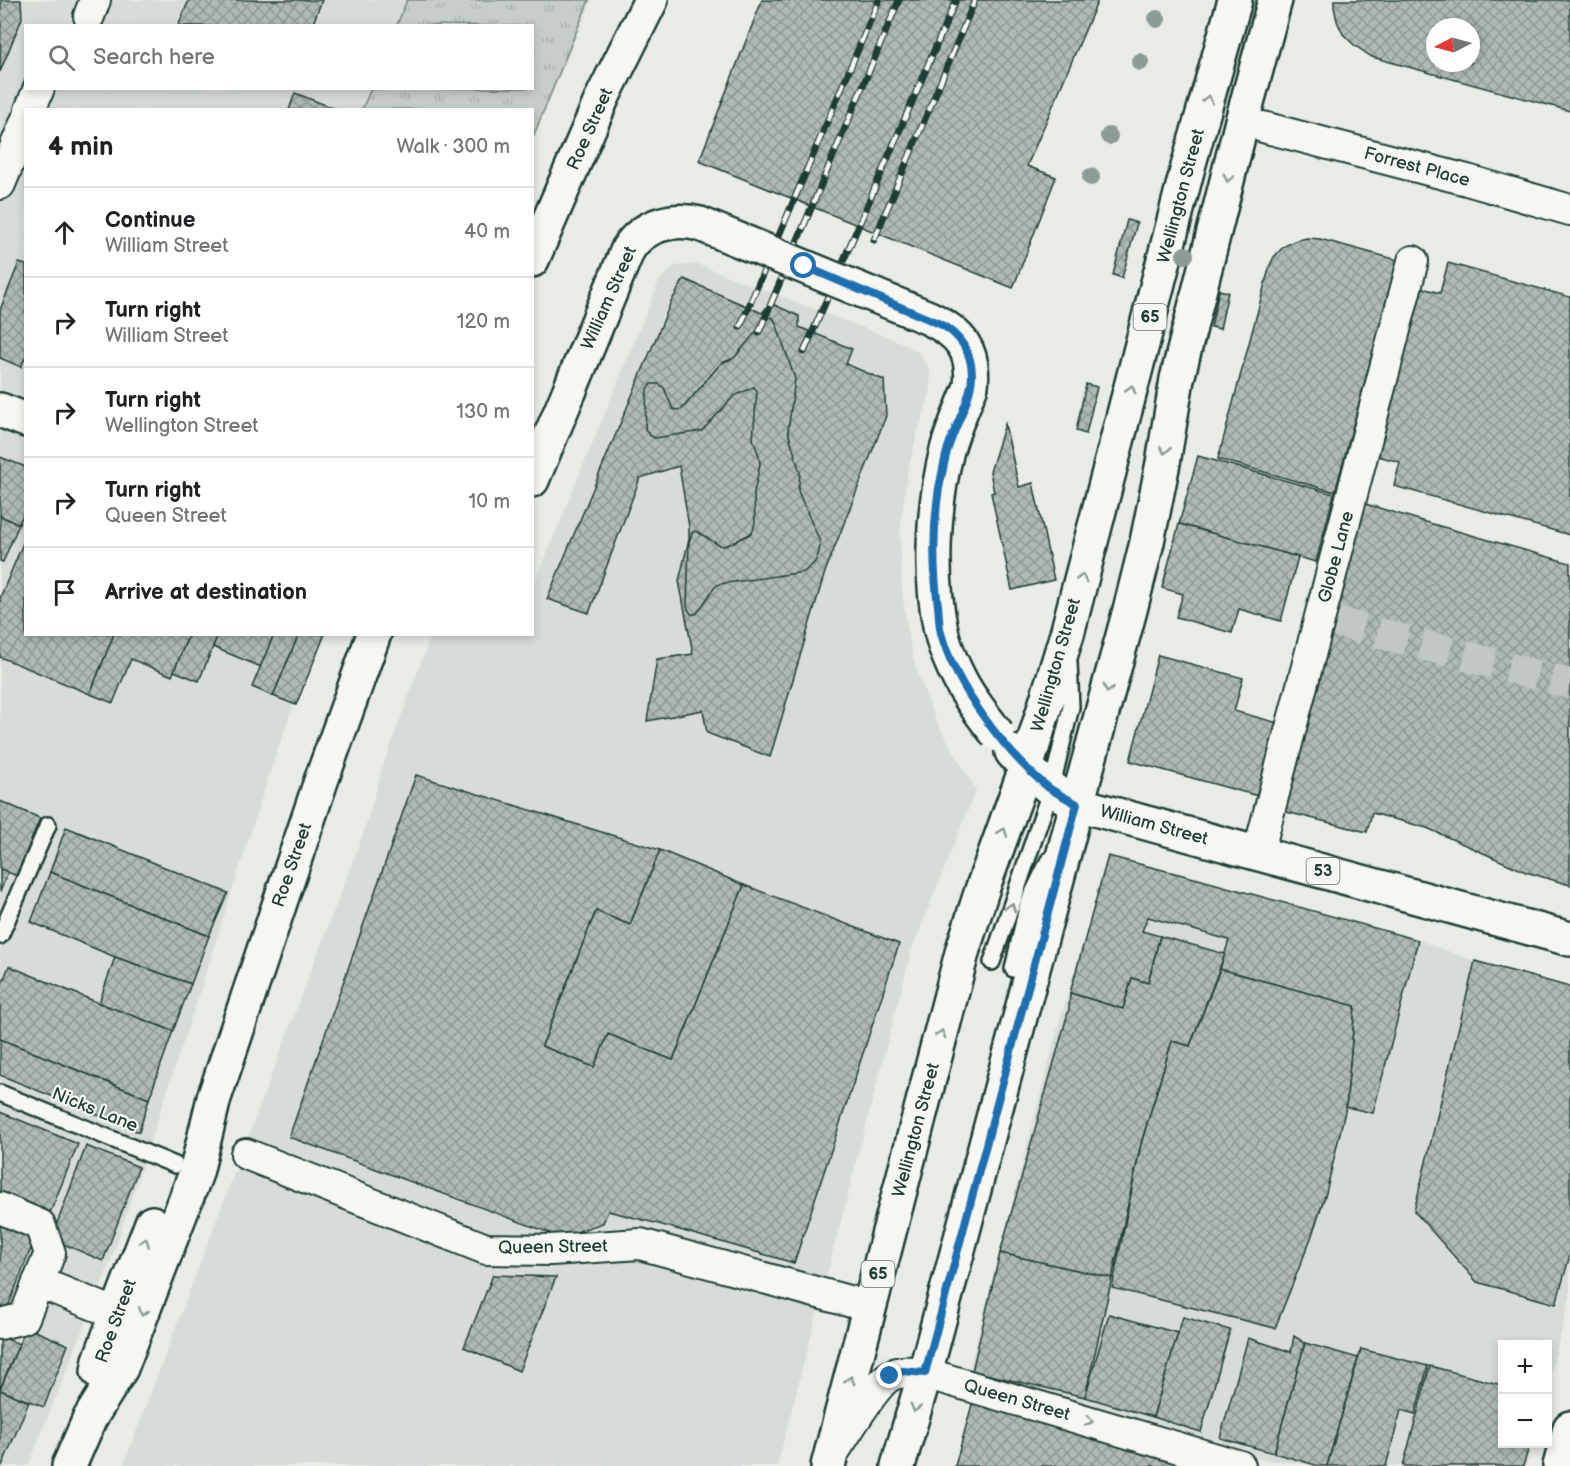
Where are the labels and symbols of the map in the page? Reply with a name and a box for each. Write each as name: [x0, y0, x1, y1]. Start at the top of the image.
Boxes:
north arrow: [1426, 18, 1480, 72]
street label: Roe Street: [563, 84, 618, 173]
one-way arrow: [1200, 94, 1213, 104]
street label: Wellington Street: [1153, 126, 1209, 265]
street label: Forrest Place: [1362, 143, 1473, 191]
one-way arrow: [1222, 173, 1235, 183]
street label: William Street: [577, 243, 641, 353]
route start: [790, 252, 816, 278]
road number: 65: [1134, 304, 1166, 330]
one-way arrow: [1123, 384, 1136, 394]
one-way arrow: [1159, 445, 1172, 455]
street label: Globe Lane: [1314, 509, 1358, 605]
one-way arrow: [1074, 573, 1087, 583]
street label: Wellington Street: [1027, 595, 1085, 734]
one-way arrow: [1103, 684, 1116, 694]
street label: William Street: [1098, 800, 1211, 850]
street label: Roe Street: [268, 820, 316, 910]
one-way arrow: [995, 827, 1008, 838]
road number: 53: [1306, 858, 1340, 884]
one-way arrow: [1003, 902, 1016, 913]
one-way arrow: [934, 1029, 946, 1040]
street label: Wellington Street: [888, 1060, 944, 1199]
street label: Nicks Lane: [49, 1083, 141, 1137]
street label: Queen Street: [498, 1236, 608, 1258]
one-way arrow: [138, 1237, 150, 1248]
road number: 65: [862, 1261, 894, 1287]
street label: Roe Street: [91, 1276, 141, 1366]
one-way arrow: [137, 1306, 150, 1317]
route end: [876, 1362, 902, 1388]
one-way arrow: [843, 1375, 856, 1385]
street label: Queen Street: [961, 1375, 1073, 1425]
one-way arrow: [910, 1402, 922, 1413]
one-way arrow: [1083, 1414, 1094, 1426]

